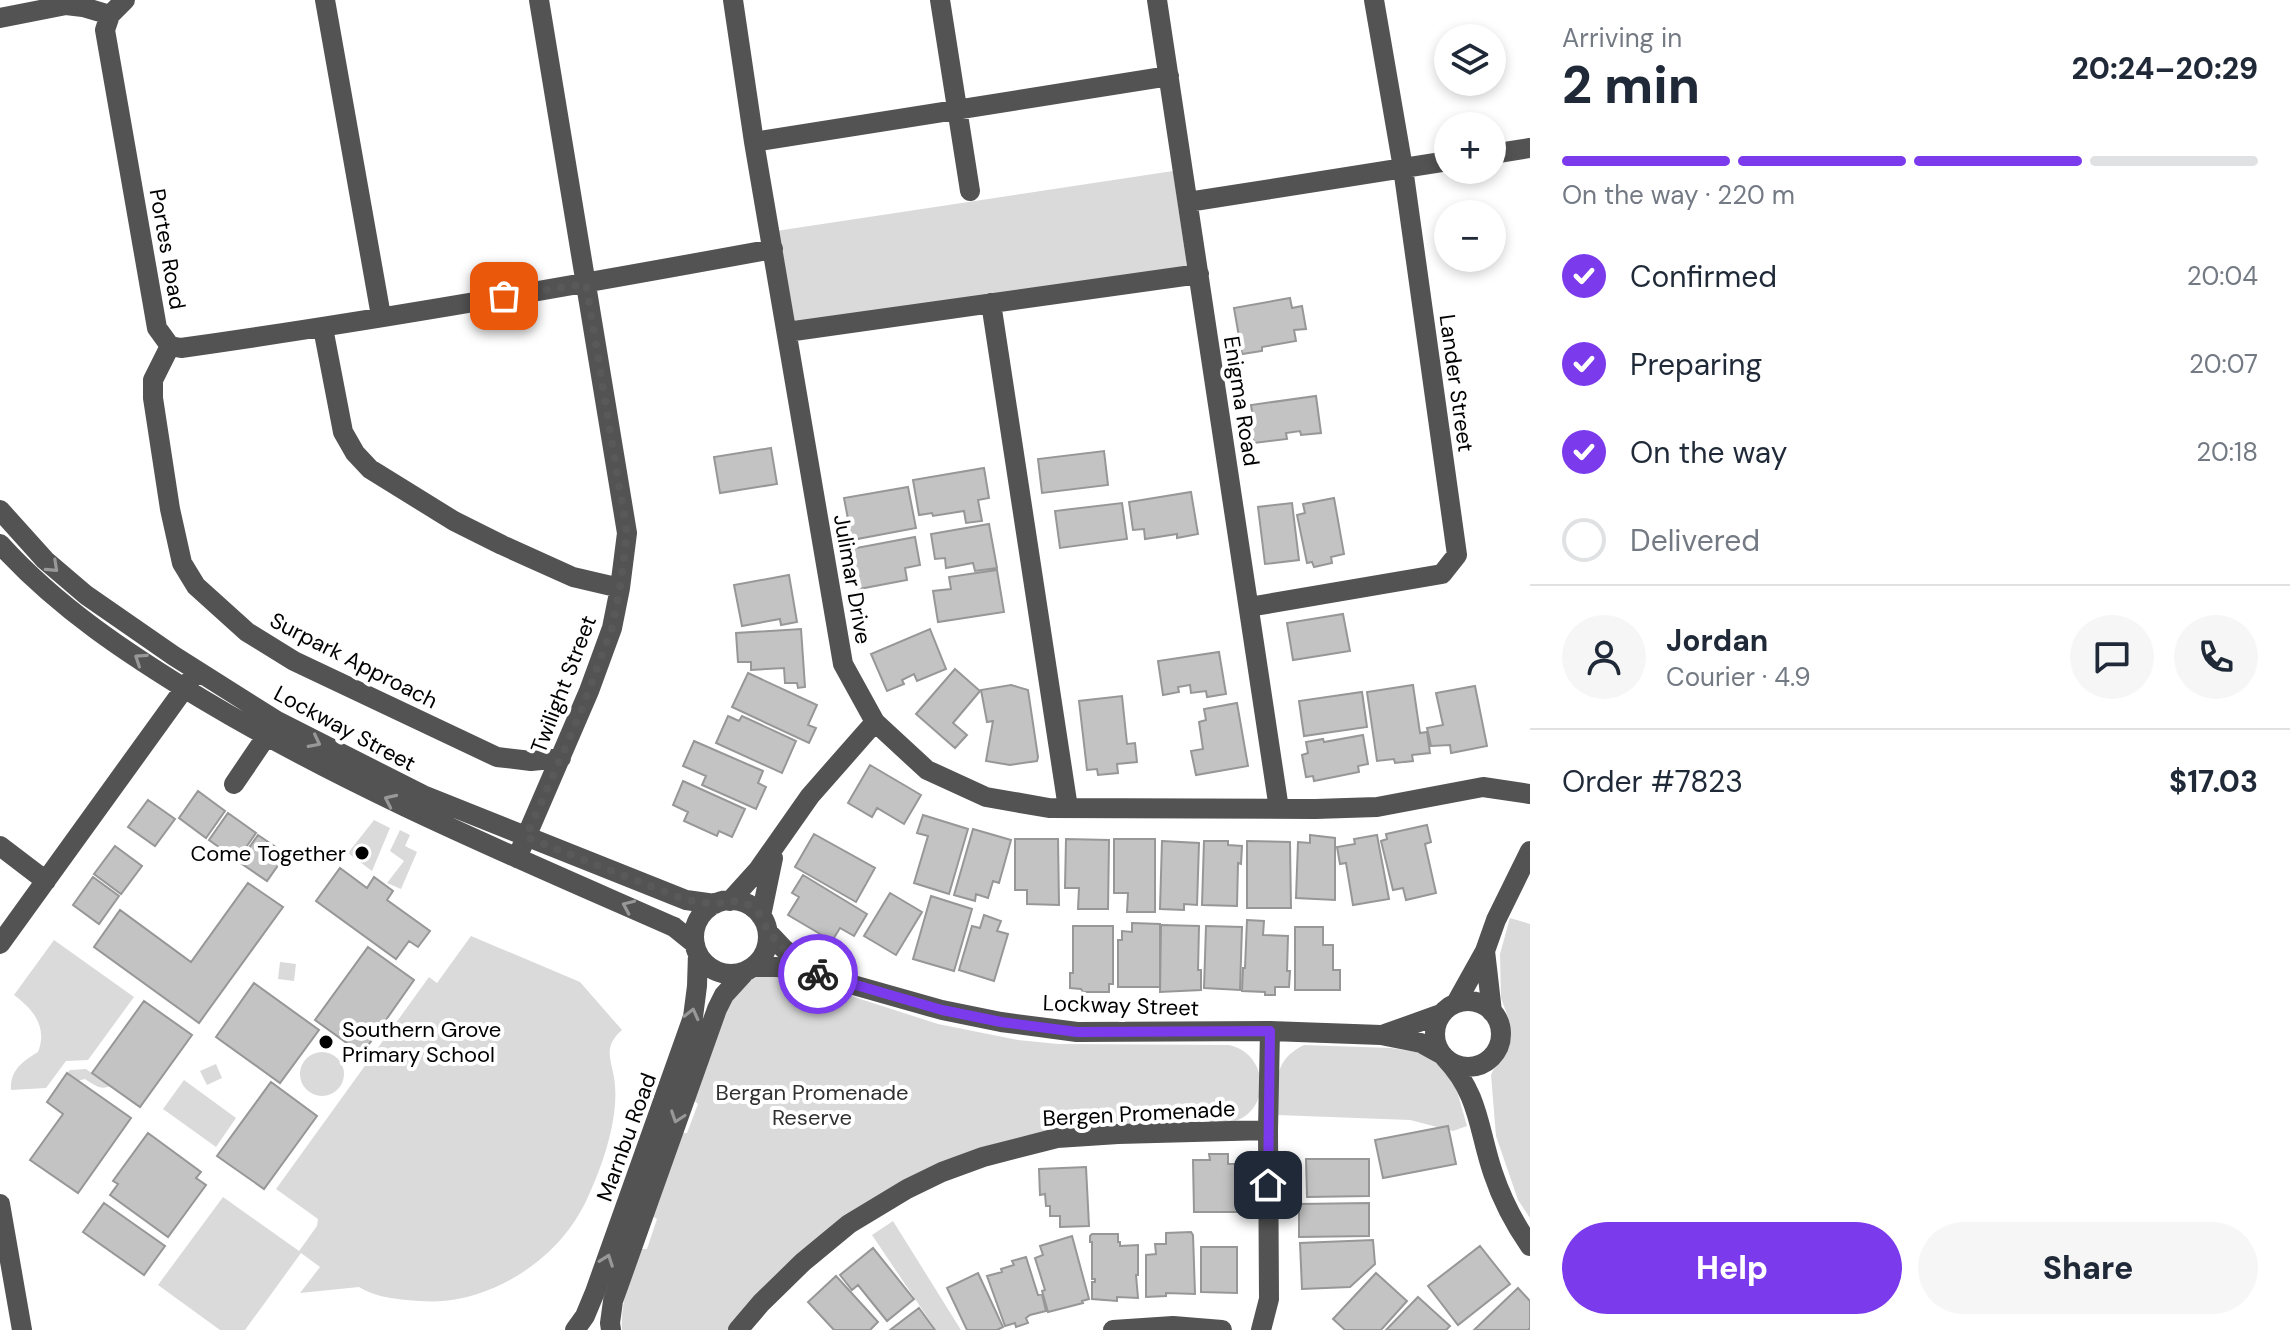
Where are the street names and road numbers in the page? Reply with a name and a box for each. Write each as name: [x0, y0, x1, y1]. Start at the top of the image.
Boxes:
street label: Portes Road: [143, 186, 192, 312]
street label: Lander Street: [1432, 312, 1481, 454]
street label: Enigma Road: [1217, 334, 1266, 468]
street label: Julimar Drive: [827, 512, 878, 646]
street label: Surpark Approach: [265, 606, 443, 715]
street label: Twilight Street: [524, 611, 603, 757]
street label: Lockway Street: [269, 679, 421, 778]
street label: Lockway Street: [1042, 988, 1200, 1023]
street label: Marnbu Road: [590, 1069, 663, 1205]
street label: Bergen Promenade: [1042, 1094, 1236, 1133]

